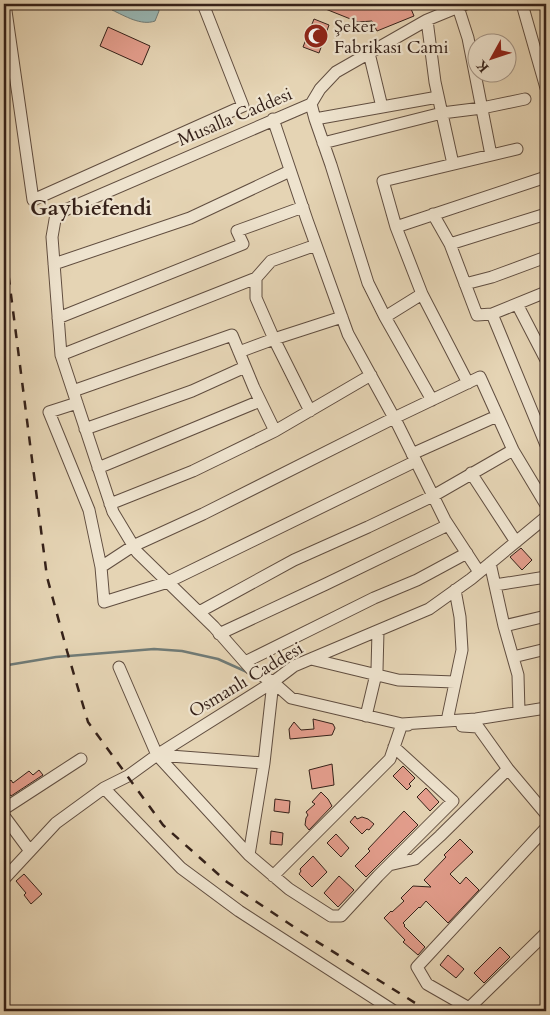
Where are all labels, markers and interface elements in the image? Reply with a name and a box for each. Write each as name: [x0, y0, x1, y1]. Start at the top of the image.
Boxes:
place label: Şeker Fabrikası Cami: [334, 14, 448, 60]
mosque icon: Şeker Fabrikası Cami: [303, 23, 329, 49]
north arrow: [468, 32, 518, 82]
text: K: [471, 55, 493, 76]
street label: Musalla Caddesi: [174, 82, 296, 152]
district label: Gaybiefendi: [30, 193, 152, 223]
street label: Osmanlı Caddesi: [184, 636, 308, 724]

